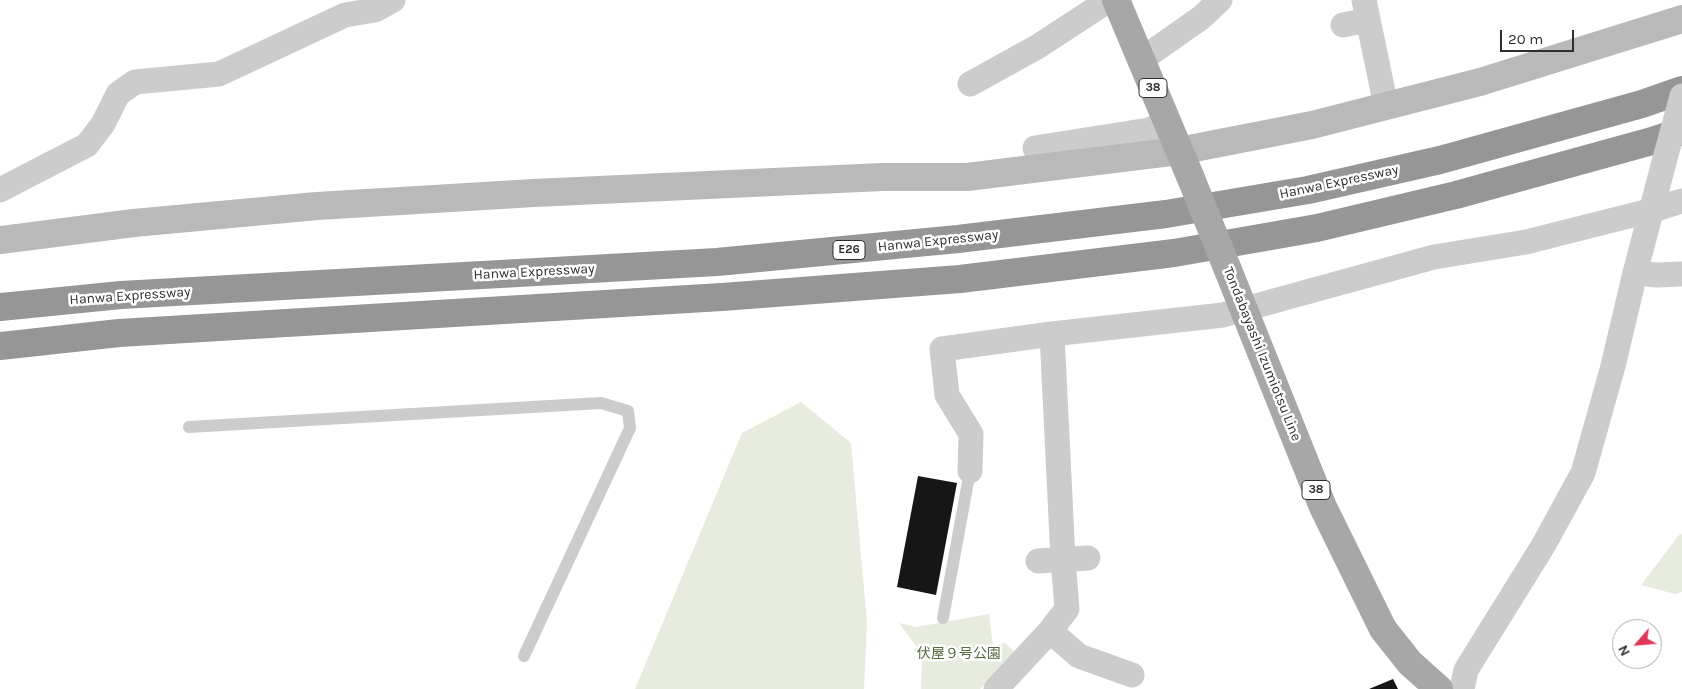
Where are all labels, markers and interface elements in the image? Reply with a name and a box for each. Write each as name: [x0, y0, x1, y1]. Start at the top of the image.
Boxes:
scale bar: [1502, 20, 1576, 52]
text: 20 m: [1508, 30, 1543, 48]
road number: 38: [1139, 78, 1167, 98]
street label: Hanwa Expressway: [1278, 161, 1400, 203]
street label: Hanwa Expressway: [877, 226, 999, 256]
road number: E26: [833, 240, 865, 260]
street label: Hanwa Expressway: [473, 260, 595, 284]
street label: Tondabayashi Izumiotsu Line: [1219, 265, 1305, 443]
street label: Hanwa Expressway: [69, 283, 191, 309]
road number: 38: [1302, 480, 1330, 500]
north arrow: [1612, 619, 1662, 669]
text: N: [1614, 642, 1634, 659]
park label: 伏屋９号公園: [917, 646, 1001, 662]

